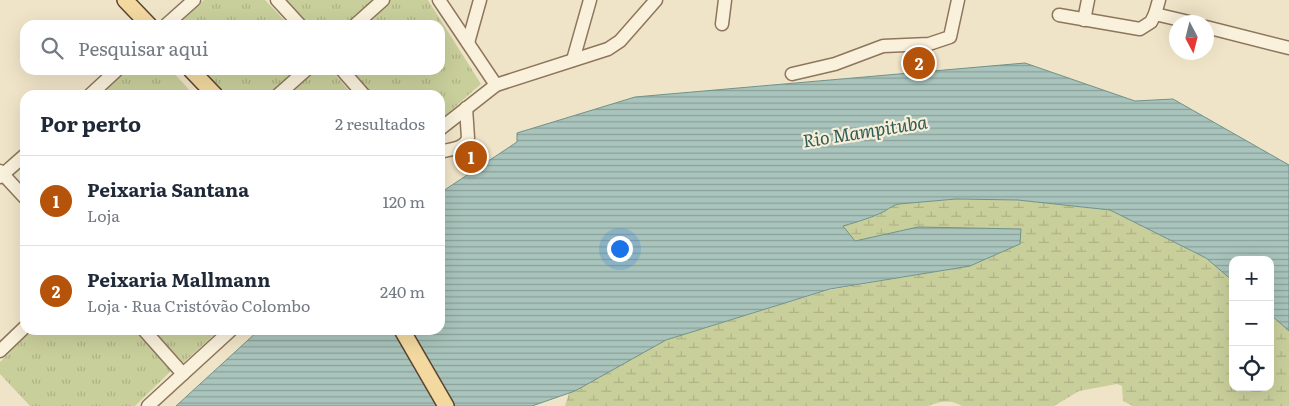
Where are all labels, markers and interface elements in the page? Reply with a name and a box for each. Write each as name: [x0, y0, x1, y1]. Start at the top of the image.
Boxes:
north arrow: [1169, 15, 1214, 60]
search box: [20, 20, 445, 75]
icon: search: [38, 34, 66, 62]
text: Pesquisar aqui: [78, 34, 208, 62]
pin: 2: [903, 44, 935, 82]
text: Por perto: [40, 107, 141, 138]
water label: Rio Mampituba: [800, 107, 930, 154]
text: 2 resultados: [335, 111, 425, 135]
pin: 1: [455, 138, 487, 176]
text: Peixaria Santana: [87, 175, 249, 203]
text: 1: [53, 189, 59, 213]
text: 120 m: [382, 189, 425, 213]
text: Loja: [87, 203, 120, 227]
your location: [607, 236, 633, 262]
map controls: [1229, 256, 1274, 391]
button: +: [1229, 256, 1274, 301]
text: Peixaria Mallmann: [87, 265, 270, 293]
text: 2: [52, 279, 60, 303]
text: 240 m: [380, 279, 425, 303]
text: Loja · Rua Cristóvão Colombo: [87, 293, 310, 317]
button: −: [1229, 301, 1274, 346]
button: locate: [1229, 346, 1274, 391]

